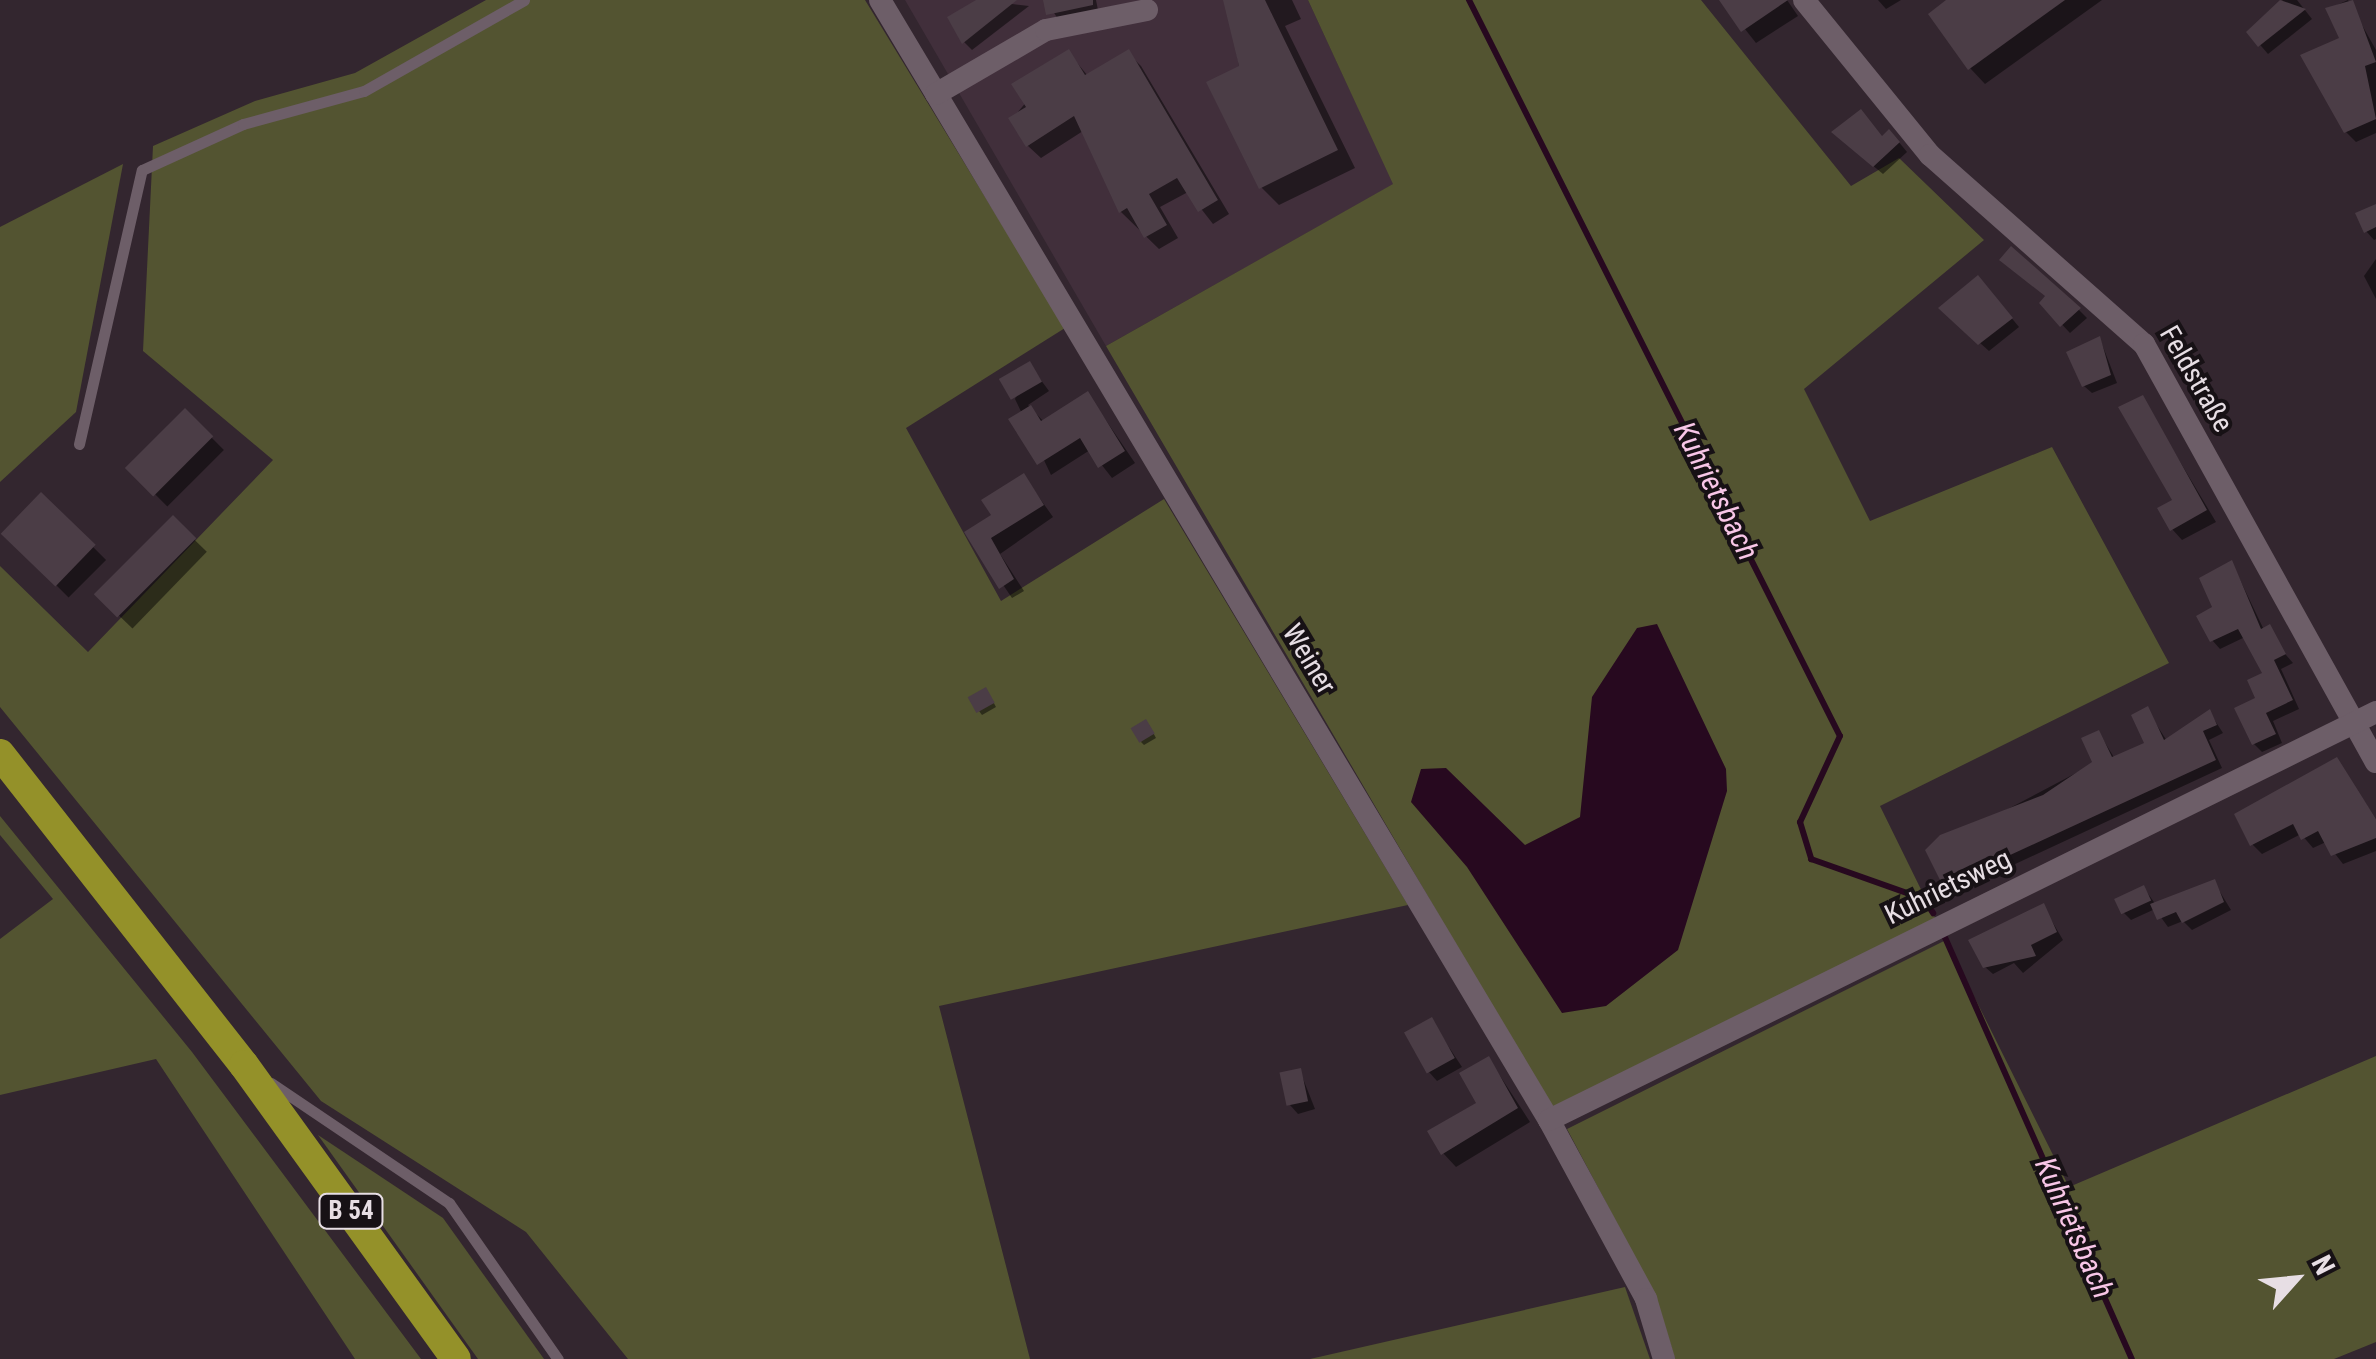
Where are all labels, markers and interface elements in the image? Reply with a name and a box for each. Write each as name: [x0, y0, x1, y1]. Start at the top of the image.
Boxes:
street label: Feldstraße: [2152, 320, 2240, 438]
water label: Kuhrietsbach: [1666, 416, 1766, 566]
street label: Weiner: [1275, 618, 1343, 700]
street label: Kuhrietsweg: [1879, 842, 2017, 932]
water label: Kuhrietsbach: [2027, 1152, 2121, 1304]
road number: B 54: [316, 1191, 386, 1231]
north arrow: [2246, 1229, 2346, 1329]
text: N: [2305, 1250, 2342, 1280]

